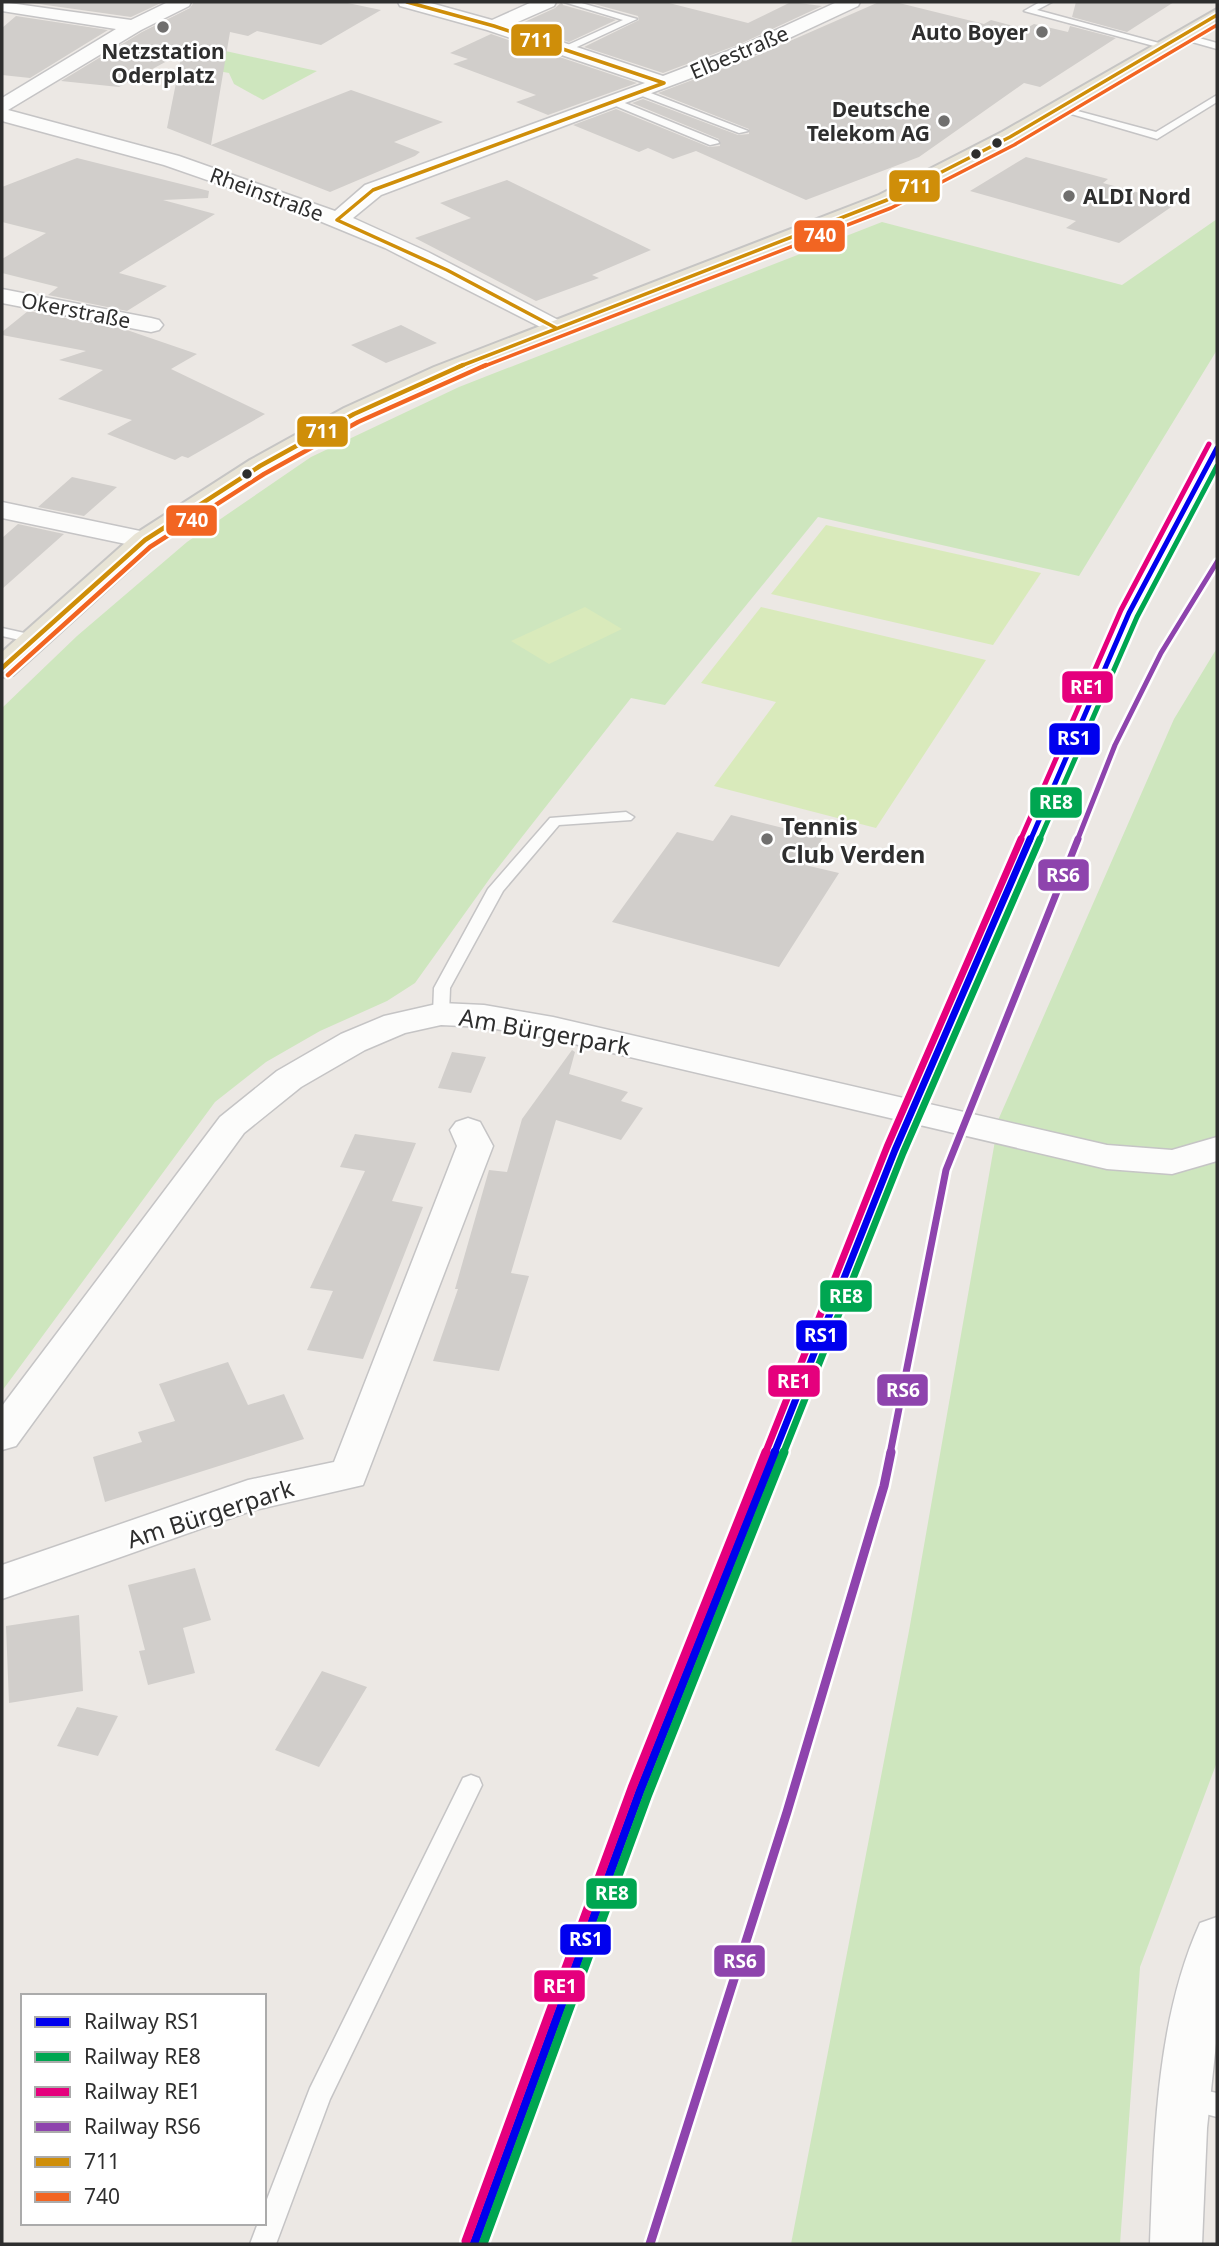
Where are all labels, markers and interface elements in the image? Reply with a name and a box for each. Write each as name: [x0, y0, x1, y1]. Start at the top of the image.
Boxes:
place label: Auto Boyer: [912, 18, 1029, 46]
marker: Netzstation Oderplatz: [155, 19, 171, 35]
street label: Elbestraße: [685, 19, 793, 85]
line badge: 711: [510, 23, 563, 57]
marker: Auto Boyer: [1034, 24, 1050, 40]
text: 711: [520, 27, 552, 53]
place label: Netzstation Oderplatz: [101, 37, 225, 89]
place label: Deutsche Telekom AG: [807, 95, 930, 147]
marker: Deutsche Telekom AG: [936, 113, 952, 129]
unlabelled marker: [990, 136, 1004, 150]
unlabelled marker: [969, 147, 983, 161]
street label: Rheinstraße: [206, 160, 328, 228]
line badge: 711: [888, 169, 941, 203]
text: 711: [899, 173, 931, 199]
place label: ALDI Nord: [1083, 182, 1191, 210]
marker: ALDI Nord: [1061, 188, 1077, 204]
line badge: 740: [793, 219, 846, 253]
text: 740: [804, 222, 836, 248]
street label: Okerstraße: [19, 286, 133, 334]
line badge: 711: [296, 415, 349, 448]
text: 711: [306, 418, 338, 444]
unlabelled marker: [240, 467, 254, 481]
line badge: 740: [165, 504, 218, 537]
text: 740: [176, 507, 208, 533]
line badge: RE1: [1061, 670, 1114, 704]
text: RE1: [1070, 674, 1104, 700]
line badge: RS1: [1048, 722, 1101, 756]
text: RS1: [1057, 725, 1091, 751]
line badge: RE8: [1029, 786, 1083, 819]
text: RE8: [1039, 789, 1073, 815]
place label: Tennis Club Verden: [781, 809, 925, 870]
marker: Tennis Club Verden: [759, 831, 775, 847]
line badge: RS6: [1037, 858, 1090, 892]
text: RS6: [1046, 862, 1080, 888]
street label: Am Bürgerpark: [457, 1000, 633, 1062]
line badge: RE8: [819, 1279, 873, 1313]
text: RE8: [829, 1283, 863, 1309]
line badge: RS1: [795, 1319, 848, 1352]
text: RS1: [804, 1322, 838, 1348]
line badge: RE1: [767, 1364, 821, 1398]
text: RE1: [777, 1368, 811, 1394]
line badge: RS6: [876, 1373, 929, 1407]
text: RS6: [886, 1377, 920, 1403]
street label: Am Bürgerpark: [123, 1470, 298, 1555]
line badge: RE8: [585, 1877, 638, 1910]
text: RE8: [595, 1880, 629, 1906]
line badge: RS1: [559, 1923, 612, 1956]
text: RS1: [569, 1926, 603, 1952]
line badge: RS6: [713, 1944, 766, 1978]
text: RS6: [723, 1948, 757, 1974]
line badge: RE1: [533, 1969, 586, 2003]
text: RE1: [543, 1973, 577, 1999]
legend: [21, 1994, 266, 2225]
text: Railway RS1: [84, 2007, 201, 2035]
text: Railway RE8: [84, 2042, 201, 2070]
text: Railway RE1: [84, 2077, 201, 2105]
text: Railway RS6: [84, 2112, 201, 2140]
text: 711: [84, 2147, 120, 2175]
text: 740: [84, 2182, 120, 2210]

